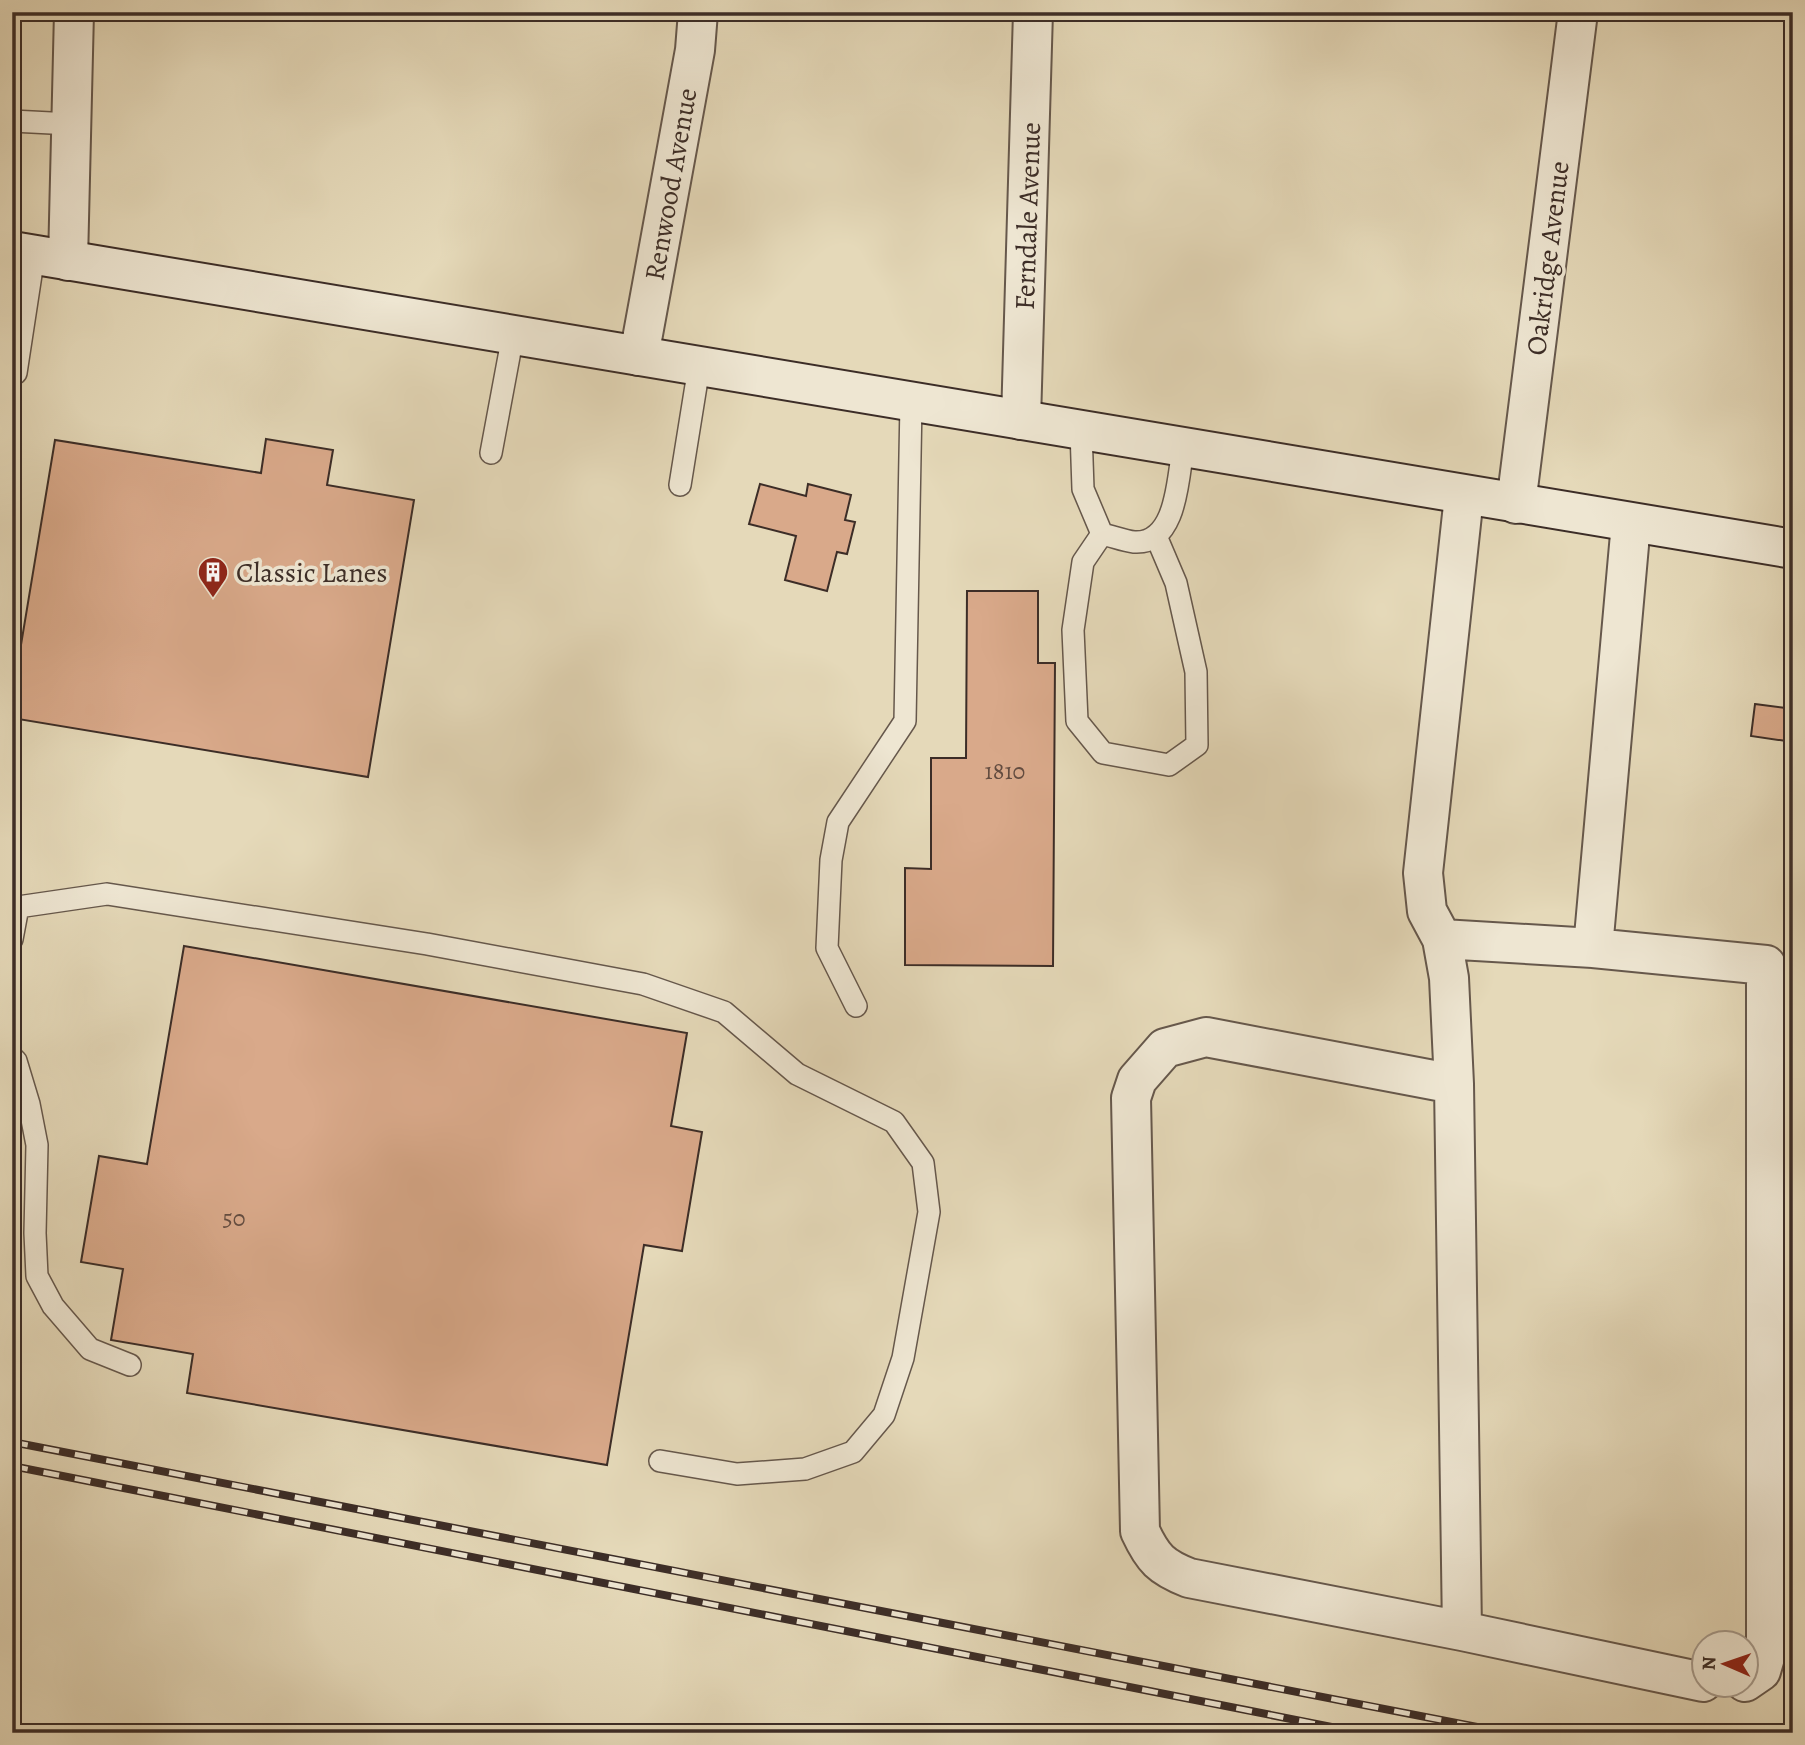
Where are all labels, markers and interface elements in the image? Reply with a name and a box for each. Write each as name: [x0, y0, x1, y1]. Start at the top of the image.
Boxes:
street label: Renwood Avenue: [635, 85, 707, 283]
street label: Ferndale Avenue: [1006, 121, 1050, 311]
street label: Oakridge Avenue: [1517, 159, 1579, 357]
place label: Classic Lanes: [236, 554, 388, 592]
building icon: Classic Lanes: [196, 555, 230, 599]
house number: 1810: [985, 755, 1025, 787]
house number: 50: [222, 1202, 246, 1234]
north arrow: [1689, 1630, 1759, 1700]
text: N: [1696, 1656, 1722, 1671]

